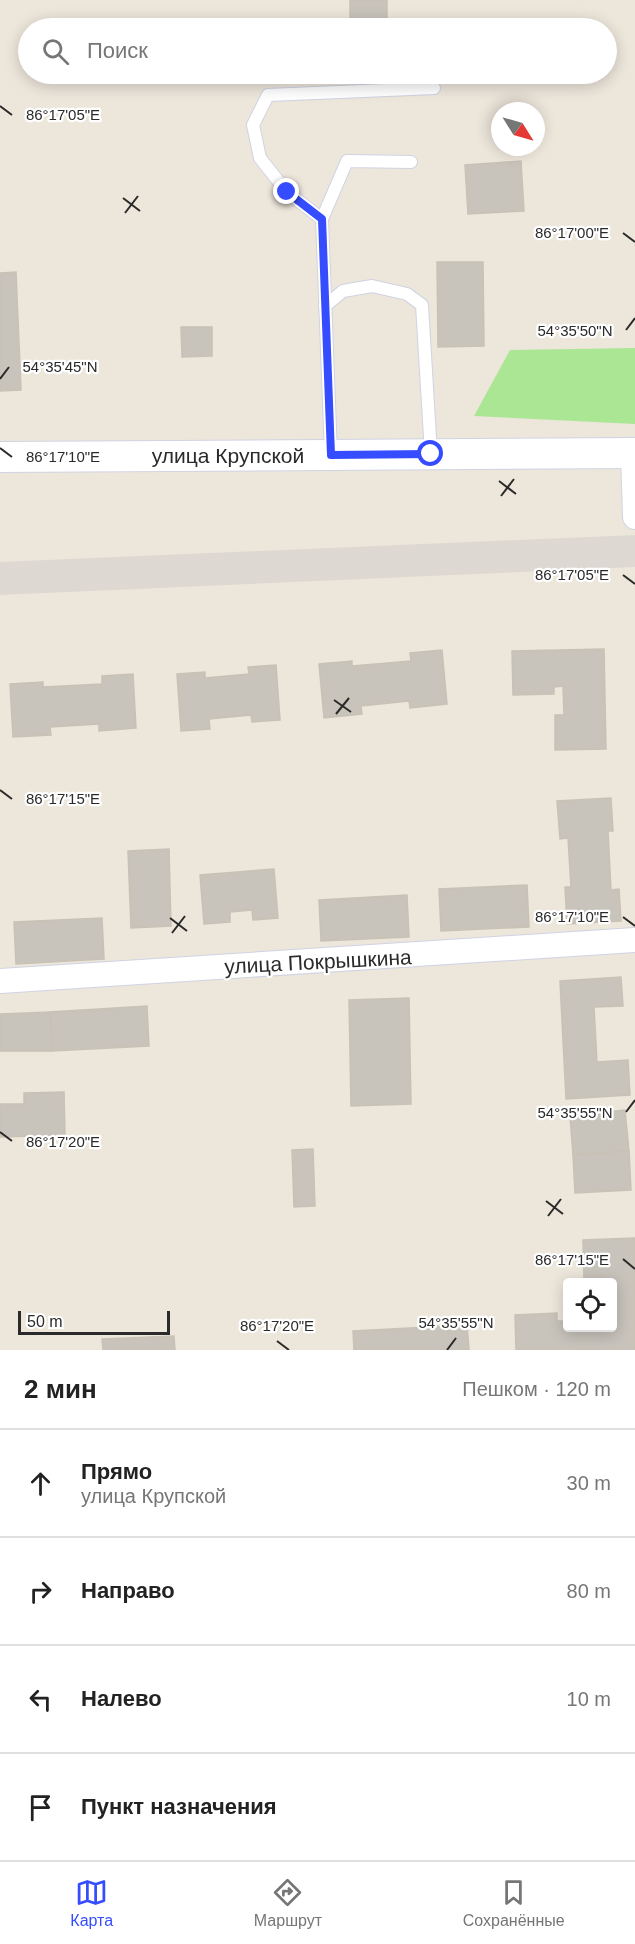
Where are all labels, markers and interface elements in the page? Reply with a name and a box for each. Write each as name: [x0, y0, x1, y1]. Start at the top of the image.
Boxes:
search box: [18, 18, 617, 84]
icon: search: [39, 35, 72, 68]
text: Поиск: [87, 38, 148, 63]
north arrow: [491, 102, 545, 156]
text: 86°17'05"E: [26, 106, 100, 123]
route end: [273, 178, 299, 204]
text: 86°17'00"E: [535, 224, 609, 241]
text: 54°35'50"N: [537, 322, 613, 339]
text: 54°35'45"N: [22, 358, 98, 375]
route start: [417, 440, 443, 466]
street label: улица Крупской: [152, 444, 304, 467]
text: 86°17'10"E: [26, 448, 100, 465]
text: 86°17'05"E: [535, 566, 609, 583]
text: 86°17'15"E: [26, 790, 100, 807]
text: 86°17'10"E: [535, 908, 609, 925]
street label: улица Покрышкина: [224, 945, 412, 978]
text: 54°35'55"N: [537, 1104, 613, 1121]
text: 86°17'20"E: [26, 1133, 100, 1150]
text: 86°17'15"E: [535, 1251, 609, 1268]
map controls: [563, 1278, 617, 1332]
button: locate: [563, 1278, 617, 1332]
scale bar: [18, 1308, 170, 1336]
text: 50 m: [27, 1313, 63, 1330]
text: 54°35'55"N: [418, 1314, 494, 1331]
text: 86°17'20"E: [240, 1317, 314, 1334]
text: 2 мин: [24, 1374, 97, 1404]
text: Пешком · 120 m: [462, 1378, 611, 1400]
text: Прямо: [81, 1459, 152, 1484]
icon: ahead: [24, 1467, 57, 1500]
text: 30 m: [567, 1472, 611, 1494]
text: улица Крупской: [81, 1485, 226, 1507]
icon: right: [24, 1575, 57, 1608]
text: Направо: [81, 1578, 175, 1603]
text: 80 m: [567, 1580, 611, 1602]
icon: left: [24, 1683, 57, 1716]
text: Налево: [81, 1686, 162, 1711]
text: 10 m: [567, 1688, 611, 1710]
icon: arrive: [24, 1791, 57, 1824]
text: Пункт назначения: [81, 1794, 277, 1819]
tab: Карта: [70, 1876, 113, 1930]
tab: Маршрут: [254, 1876, 322, 1930]
tab: Сохранённые: [463, 1876, 565, 1930]

